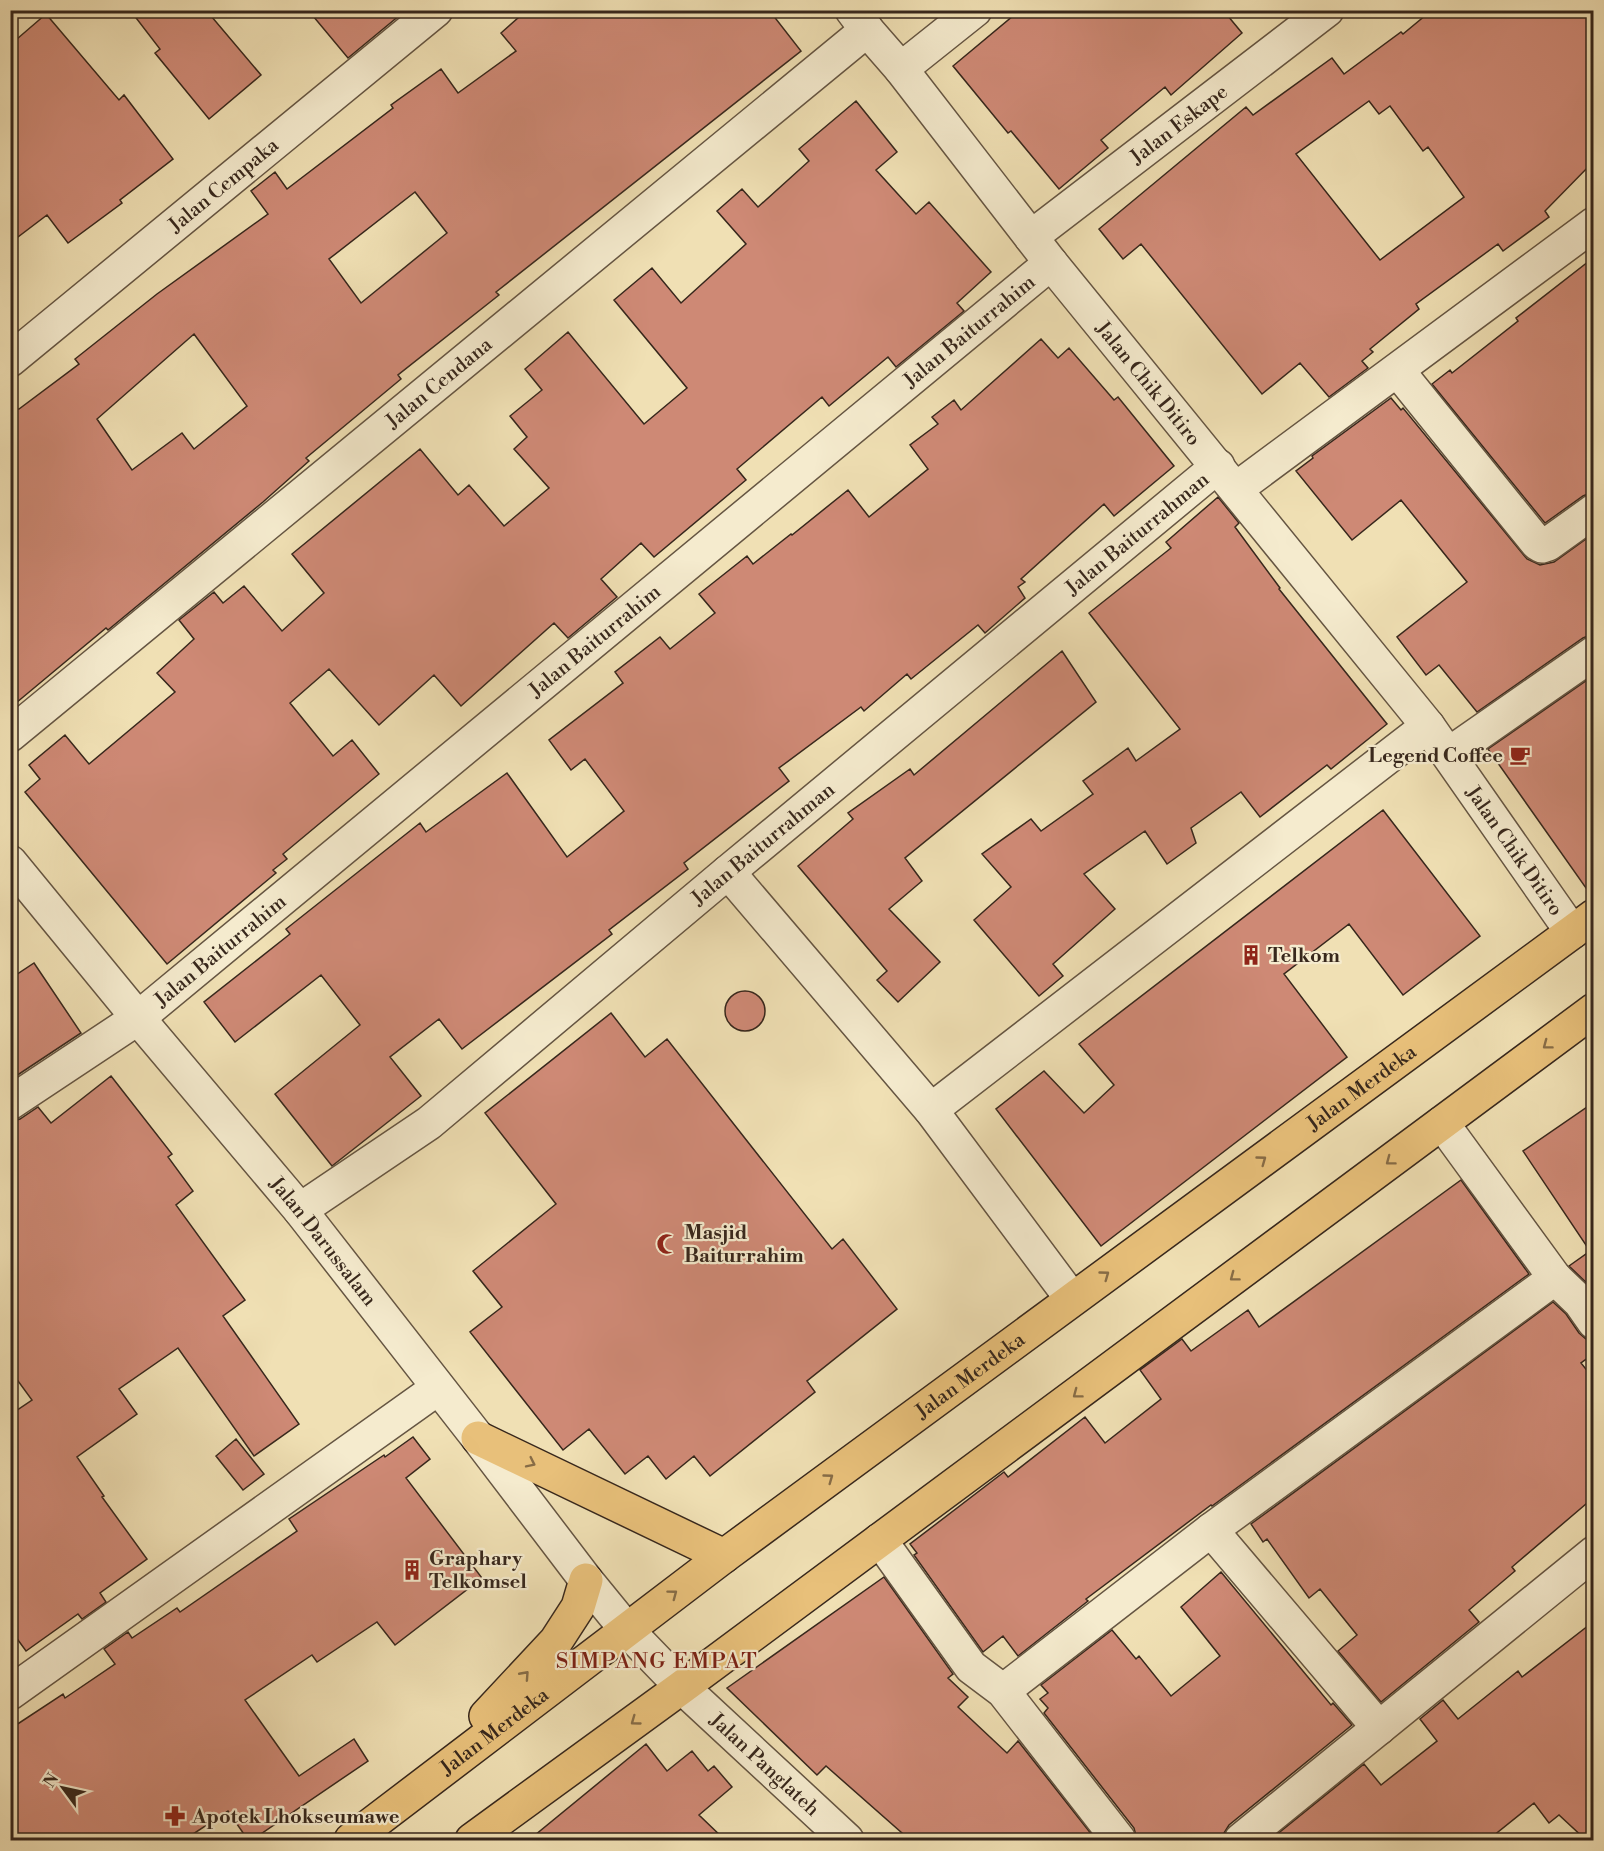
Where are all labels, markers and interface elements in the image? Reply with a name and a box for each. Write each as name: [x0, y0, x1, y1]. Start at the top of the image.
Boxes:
street label: Jalan Eskape: [1125, 80, 1233, 171]
street label: Jalan Cempaka: [163, 133, 285, 239]
street label: Jalan Baiturrahim: [898, 270, 1041, 394]
street label: Jalan Chik Ditiro: [1089, 316, 1206, 451]
street label: Jalan Cendana: [381, 332, 498, 435]
street label: Jalan Baiturrahman: [1060, 468, 1215, 602]
street label: Jalan Baiturrahim: [524, 580, 667, 704]
cafe icon: Legend Coffee: [1508, 743, 1532, 767]
place label: Legend Coffee: [1368, 744, 1503, 769]
street label: Jalan Baiturrahman: [686, 778, 841, 912]
street label: Jalan Chik Ditiro: [1459, 781, 1568, 921]
street label: Jalan Baiturrahim: [149, 889, 292, 1014]
building icon: Telkom: [1239, 943, 1263, 967]
place label: Telkom: [1268, 944, 1340, 969]
one-way arrow: [1542, 1037, 1553, 1048]
street label: Jalan Merdeka: [1302, 1039, 1423, 1137]
one-way arrow: [1386, 1154, 1397, 1165]
one-way arrow: [1255, 1156, 1266, 1167]
street label: Jalan Darussalam: [263, 1171, 382, 1312]
place label: Masjid Baiturrahim: [684, 1221, 804, 1269]
mosque icon: Masjid Baiturrahim: [655, 1232, 679, 1256]
one-way arrow: [1229, 1270, 1240, 1281]
one-way arrow: [1098, 1271, 1109, 1282]
street label: Jalan Merdeka: [910, 1327, 1031, 1425]
one-way arrow: [1073, 1386, 1084, 1397]
one-way arrow: [525, 1456, 536, 1468]
one-way arrow: [823, 1474, 834, 1485]
place label: Graphary Telkomsel: [429, 1547, 527, 1595]
building icon: Graphary Telkomsel: [400, 1558, 424, 1582]
one-way arrow: [666, 1591, 677, 1602]
district label: SIMPANG EMPAT: [556, 1648, 758, 1675]
one-way arrow: [518, 1671, 529, 1682]
street label: Jalan Merdeka: [435, 1682, 555, 1782]
street label: Jalan Panglateh: [703, 1708, 824, 1822]
one-way arrow: [631, 1714, 642, 1725]
north arrow: [33, 1758, 93, 1818]
text: N: [39, 1769, 63, 1791]
pharmacy icon: Apotek Lhokseumawe: [163, 1804, 187, 1828]
place label: Apotek Lhokseumawe: [191, 1805, 400, 1830]

